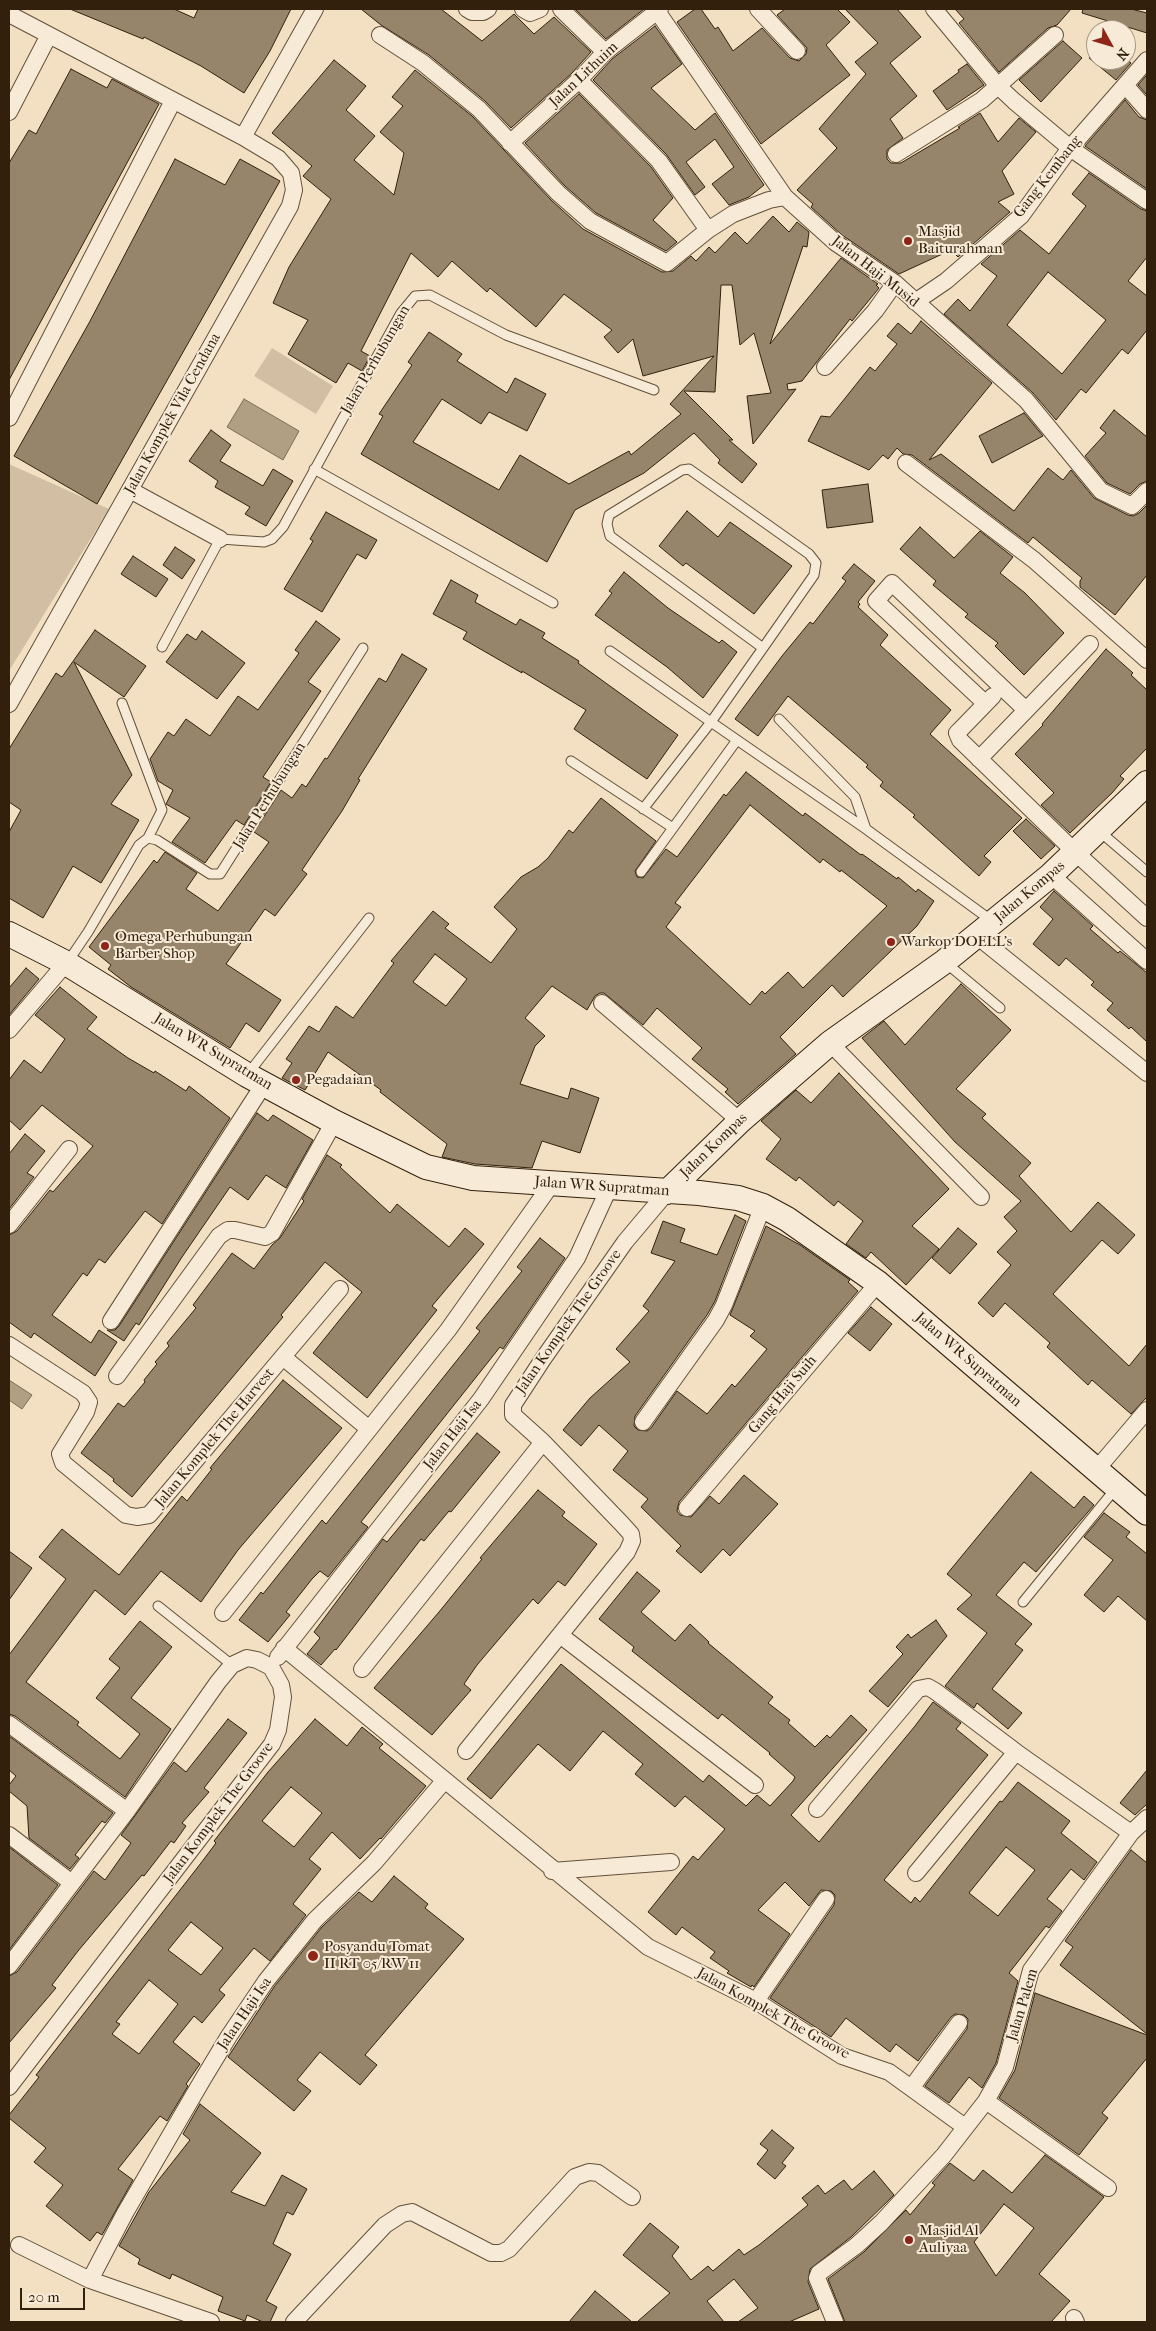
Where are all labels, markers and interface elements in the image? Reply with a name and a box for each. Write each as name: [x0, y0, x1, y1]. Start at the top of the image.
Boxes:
north arrow: [1086, 20, 1136, 70]
street label: Jalan Lithuim: [546, 39, 622, 111]
text: N: [1112, 45, 1132, 64]
street label: Gang Kembang: [1010, 132, 1086, 222]
place label: Masjid Baiturahman: [918, 223, 1003, 258]
street label: Jalan Haji Musid: [828, 232, 922, 312]
marker: Masjid Baiturahman: [902, 235, 914, 247]
street label: Jalan Perhubungan: [337, 302, 415, 418]
street label: Jalan Komplek Vila Cendana: [121, 330, 225, 498]
street label: Jalan Perhubungan: [230, 739, 310, 853]
street label: Jalan Kompas: [991, 857, 1069, 927]
place label: Omega Perhubungan Barber Shop: [115, 928, 253, 963]
place label: Warkop DOELL's: [901, 933, 1012, 951]
marker: Warkop DOELL's: [885, 936, 897, 948]
marker: Omega Perhubungan Barber Shop: [99, 940, 111, 952]
street label: Jalan WR Supratman: [150, 1009, 276, 1095]
place label: Pegadaian: [306, 1071, 372, 1089]
marker: Pegadaian: [290, 1074, 302, 1086]
street label: Jalan Kompas: [677, 1109, 751, 1183]
street label: Jalan WR Supratman: [534, 1173, 670, 1201]
street label: Jalan Komplek The Groove: [512, 1246, 626, 1398]
street label: Jalan WR Supratman: [911, 1309, 1025, 1411]
street label: Gang Haji Suih: [745, 1352, 821, 1438]
street label: Jalan Komplek The Harvest: [151, 1365, 279, 1511]
street label: Jalan Haji Isa: [420, 1396, 486, 1474]
street label: Jalan Komplek The Groove: [160, 1739, 278, 1887]
place label: Posyandu Tomat II RT 05/RW 11: [324, 1938, 430, 1973]
marker: Posyandu Tomat II RT 05/RW 11: [306, 1949, 320, 1963]
street label: Jalan Komplek The Groove: [693, 1964, 853, 2064]
street label: Jalan Palem: [1003, 1966, 1043, 2044]
street label: Jalan Haji Isa: [214, 1974, 276, 2054]
place label: Masjid Al Auliyaa: [919, 2222, 979, 2257]
marker: Masjid Al Auliyaa: [903, 2234, 915, 2246]
scale bar: [22, 2278, 88, 2310]
text: 20 m: [28, 2288, 60, 2306]

